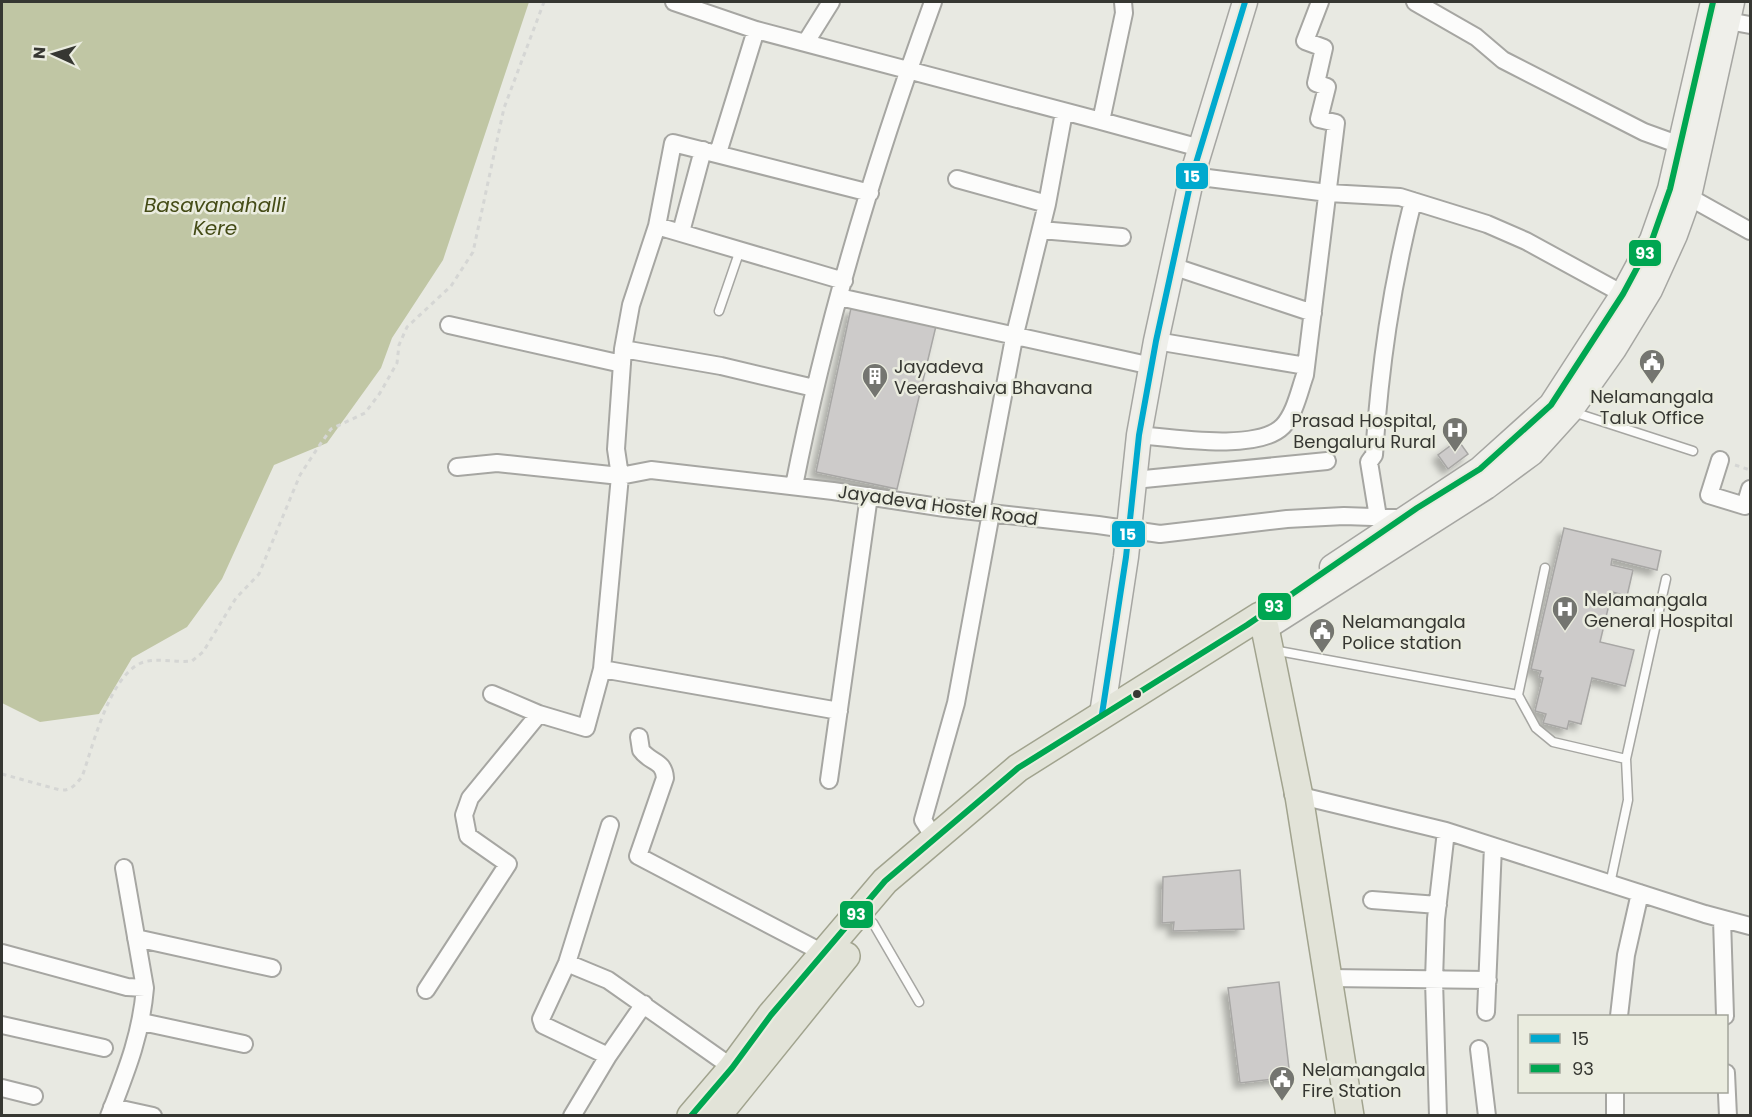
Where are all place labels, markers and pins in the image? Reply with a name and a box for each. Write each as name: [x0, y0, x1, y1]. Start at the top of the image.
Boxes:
public building icon: Nelamangala Taluk Office: [1637, 347, 1667, 385]
place label: Jayadeva Veerashaiva Bhavana: [894, 354, 1093, 400]
building icon: Jayadeva Veerashaiva Bhavana: [860, 361, 890, 399]
place label: Nelamangala Taluk Office: [1590, 384, 1714, 430]
place label: Prasad Hospital, Bengaluru Rural: [1291, 408, 1436, 454]
hospital icon: Prasad Hospital, Bengaluru Rural: [1440, 415, 1470, 453]
place label: Nelamangala General Hospital: [1584, 587, 1733, 633]
hospital icon: Nelamangala General Hospital: [1550, 594, 1580, 632]
place label: Nelamangala Police station: [1342, 609, 1466, 655]
public building icon: Nelamangala Police station: [1307, 616, 1337, 654]
unlabelled marker: [1131, 688, 1143, 700]
place label: Nelamangala Fire Station: [1302, 1057, 1426, 1103]
public building icon: Nelamangala Fire Station: [1267, 1064, 1297, 1102]

